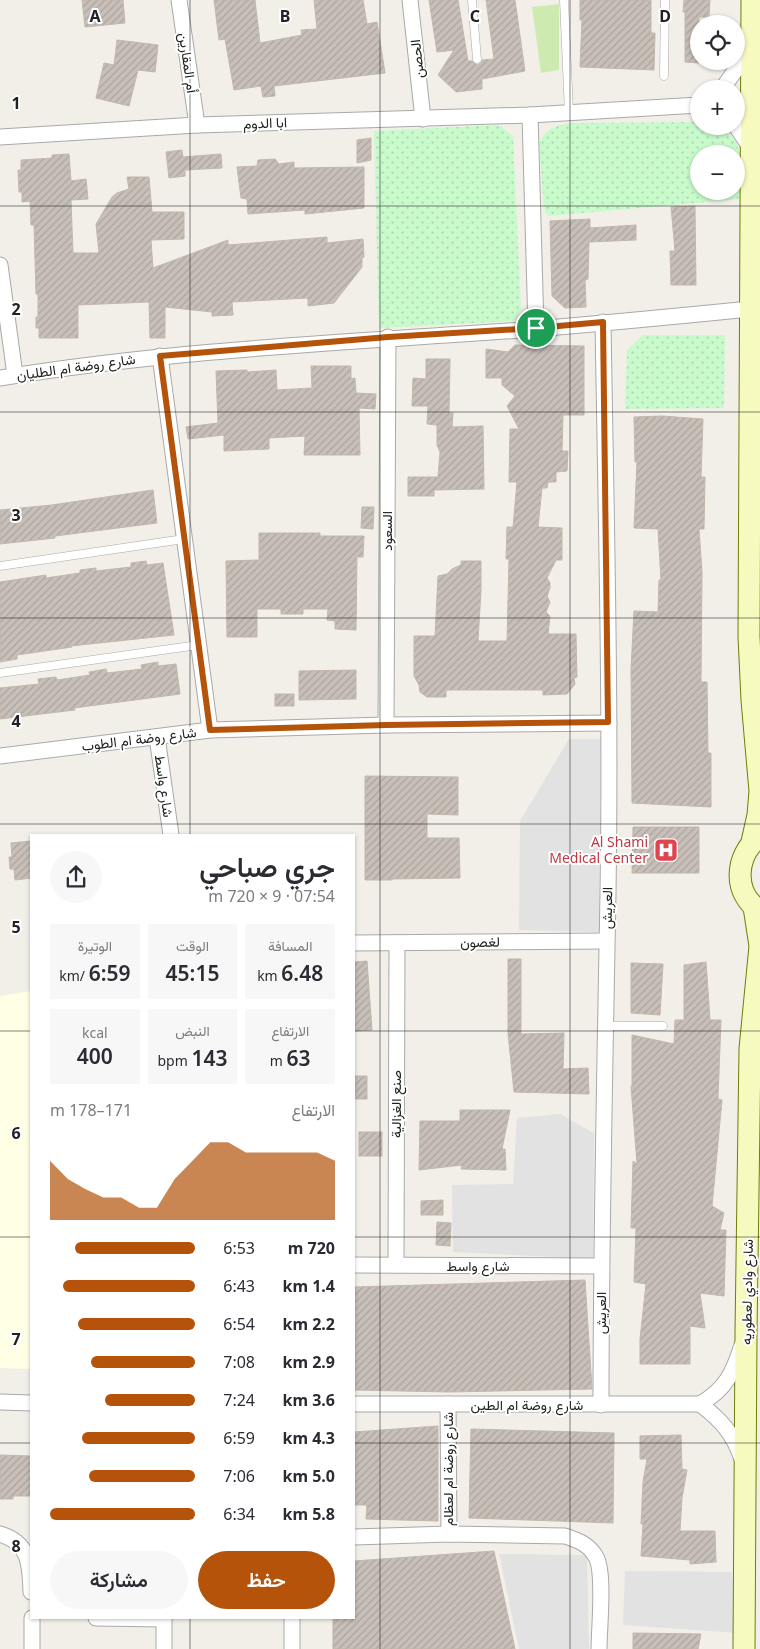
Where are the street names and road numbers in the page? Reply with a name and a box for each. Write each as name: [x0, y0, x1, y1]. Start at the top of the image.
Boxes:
street label: أم المقارين: [175, 31, 202, 94]
street label: الحصن: [405, 39, 428, 79]
street label: ابا الدوم: [243, 112, 287, 133]
street label: شارع روضة ام الطليان: [15, 349, 137, 386]
street label: السعود: [377, 511, 396, 551]
street label: شارع روضة ام الطوب: [80, 722, 198, 757]
street label: شارع واسط: [149, 753, 178, 819]
street label: العريش: [597, 887, 616, 929]
street label: لغصون: [460, 932, 500, 951]
street label: صنع الغزالية: [386, 1070, 407, 1138]
street label: شارع وادي لعطوريه: [736, 1239, 760, 1345]
street label: شارع واسط: [447, 1256, 510, 1277]
street label: العريش: [591, 1292, 610, 1334]
street label: شارع روضة ام الطين: [471, 1395, 583, 1416]
street label: شارع روضة ام لعظام: [438, 1412, 459, 1526]

